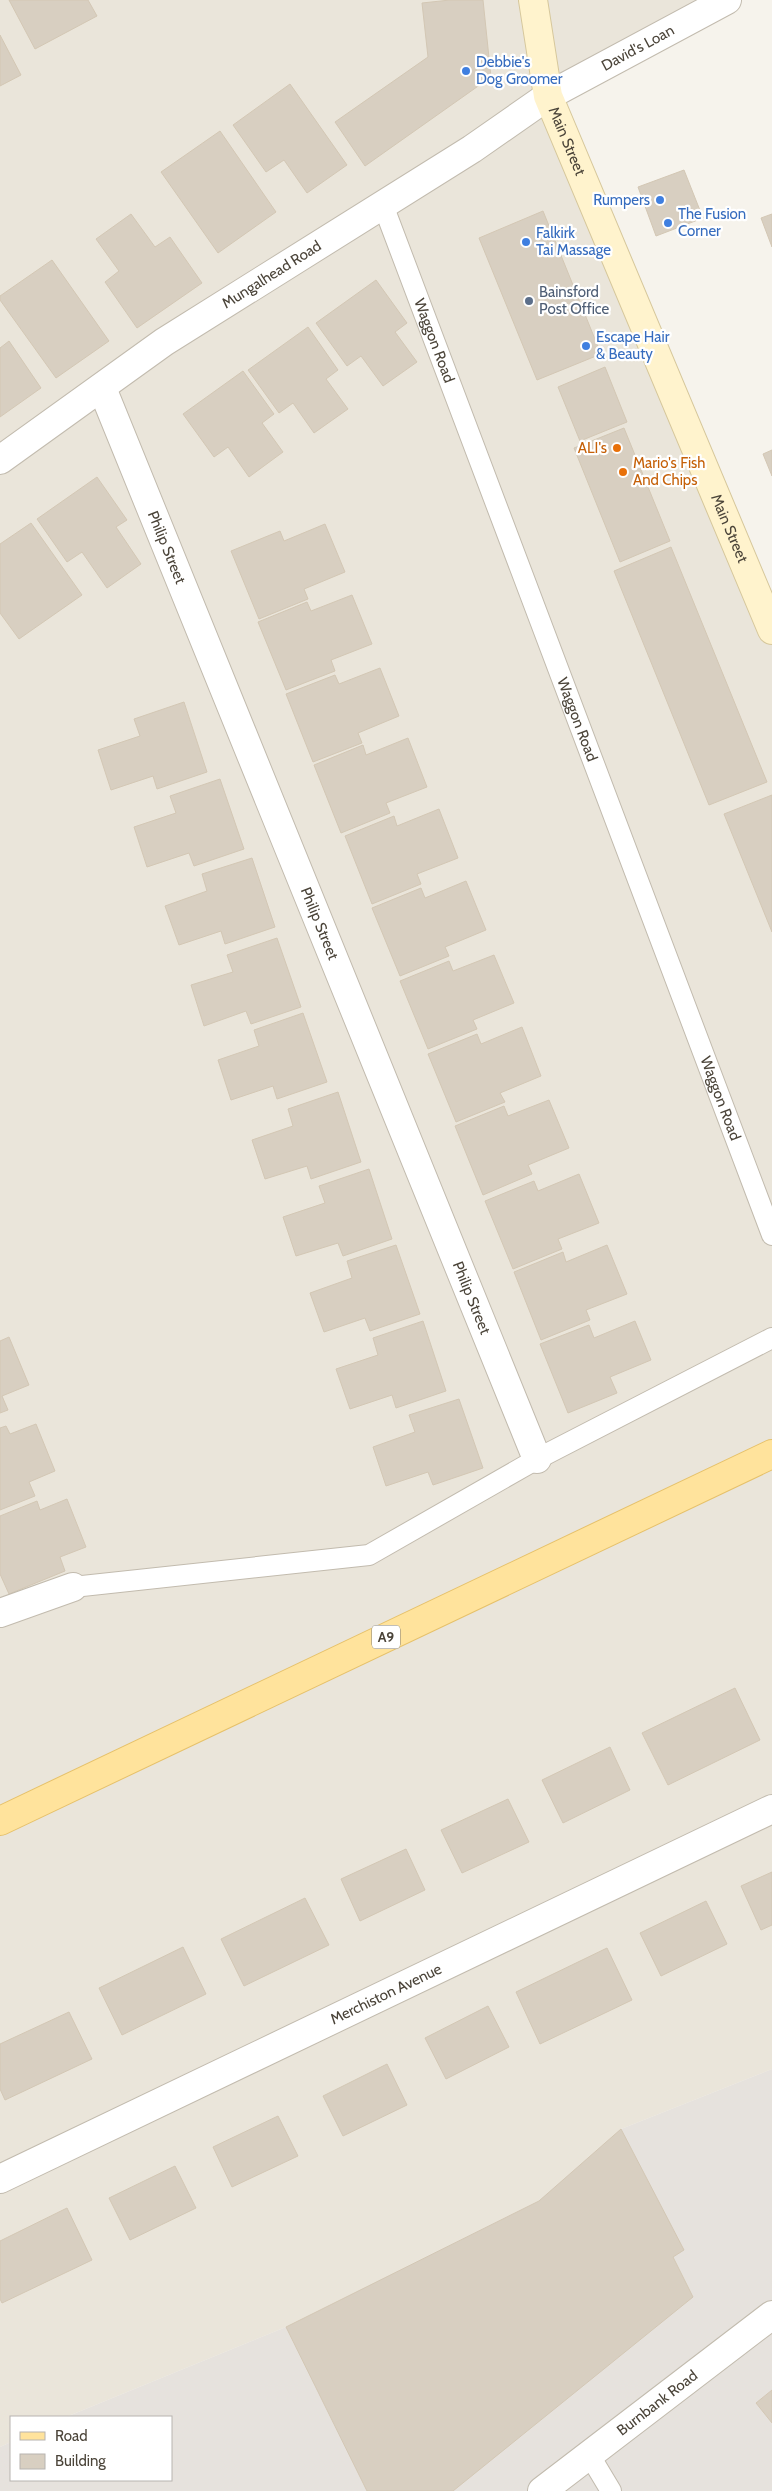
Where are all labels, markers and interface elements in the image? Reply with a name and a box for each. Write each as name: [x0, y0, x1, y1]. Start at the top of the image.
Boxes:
street label: David's Loan: [598, 21, 677, 75]
place label: Debbie's Dog Groomer: [476, 53, 563, 88]
marker: Debbie's Dog Groomer: [460, 65, 472, 77]
street label: Main Street: [545, 104, 589, 178]
place label: Rumpers: [593, 191, 650, 209]
marker: Rumpers: [654, 194, 666, 206]
place label: The Fusion Corner: [678, 205, 746, 240]
marker: The Fusion Corner: [662, 217, 674, 229]
place label: Falkirk Tai Massage: [536, 224, 611, 259]
marker: Falkirk Tai Massage: [520, 236, 532, 248]
street label: Mungalhead Road: [219, 237, 325, 312]
place label: Bainsford Post Office: [539, 283, 610, 318]
marker: Bainsford Post Office: [523, 295, 535, 307]
street label: Waggon Road: [410, 296, 458, 385]
place label: Escape Hair & Beauty: [596, 328, 670, 363]
marker: Escape Hair & Beauty: [580, 340, 592, 352]
place label: ALI's: [578, 439, 607, 457]
marker: ALI's: [611, 442, 623, 454]
place label: Mario's Fish And Chips: [633, 454, 705, 489]
marker: Mario's Fish And Chips: [617, 466, 629, 478]
street label: Main Street: [707, 491, 752, 565]
street label: Philip Street: [144, 508, 190, 586]
street label: Waggon Road: [553, 675, 601, 764]
street label: Philip Street: [297, 885, 342, 963]
street label: Waggon Road: [696, 1054, 744, 1143]
street label: Philip Street: [449, 1259, 494, 1337]
road number: A9: [372, 1625, 400, 1648]
street label: Merchiston Avenue: [327, 1960, 445, 2028]
street label: Burnbank Road: [613, 2366, 701, 2439]
legend: [10, 2416, 172, 2481]
text: Road: [55, 2427, 88, 2445]
text: Building: [55, 2452, 106, 2470]

